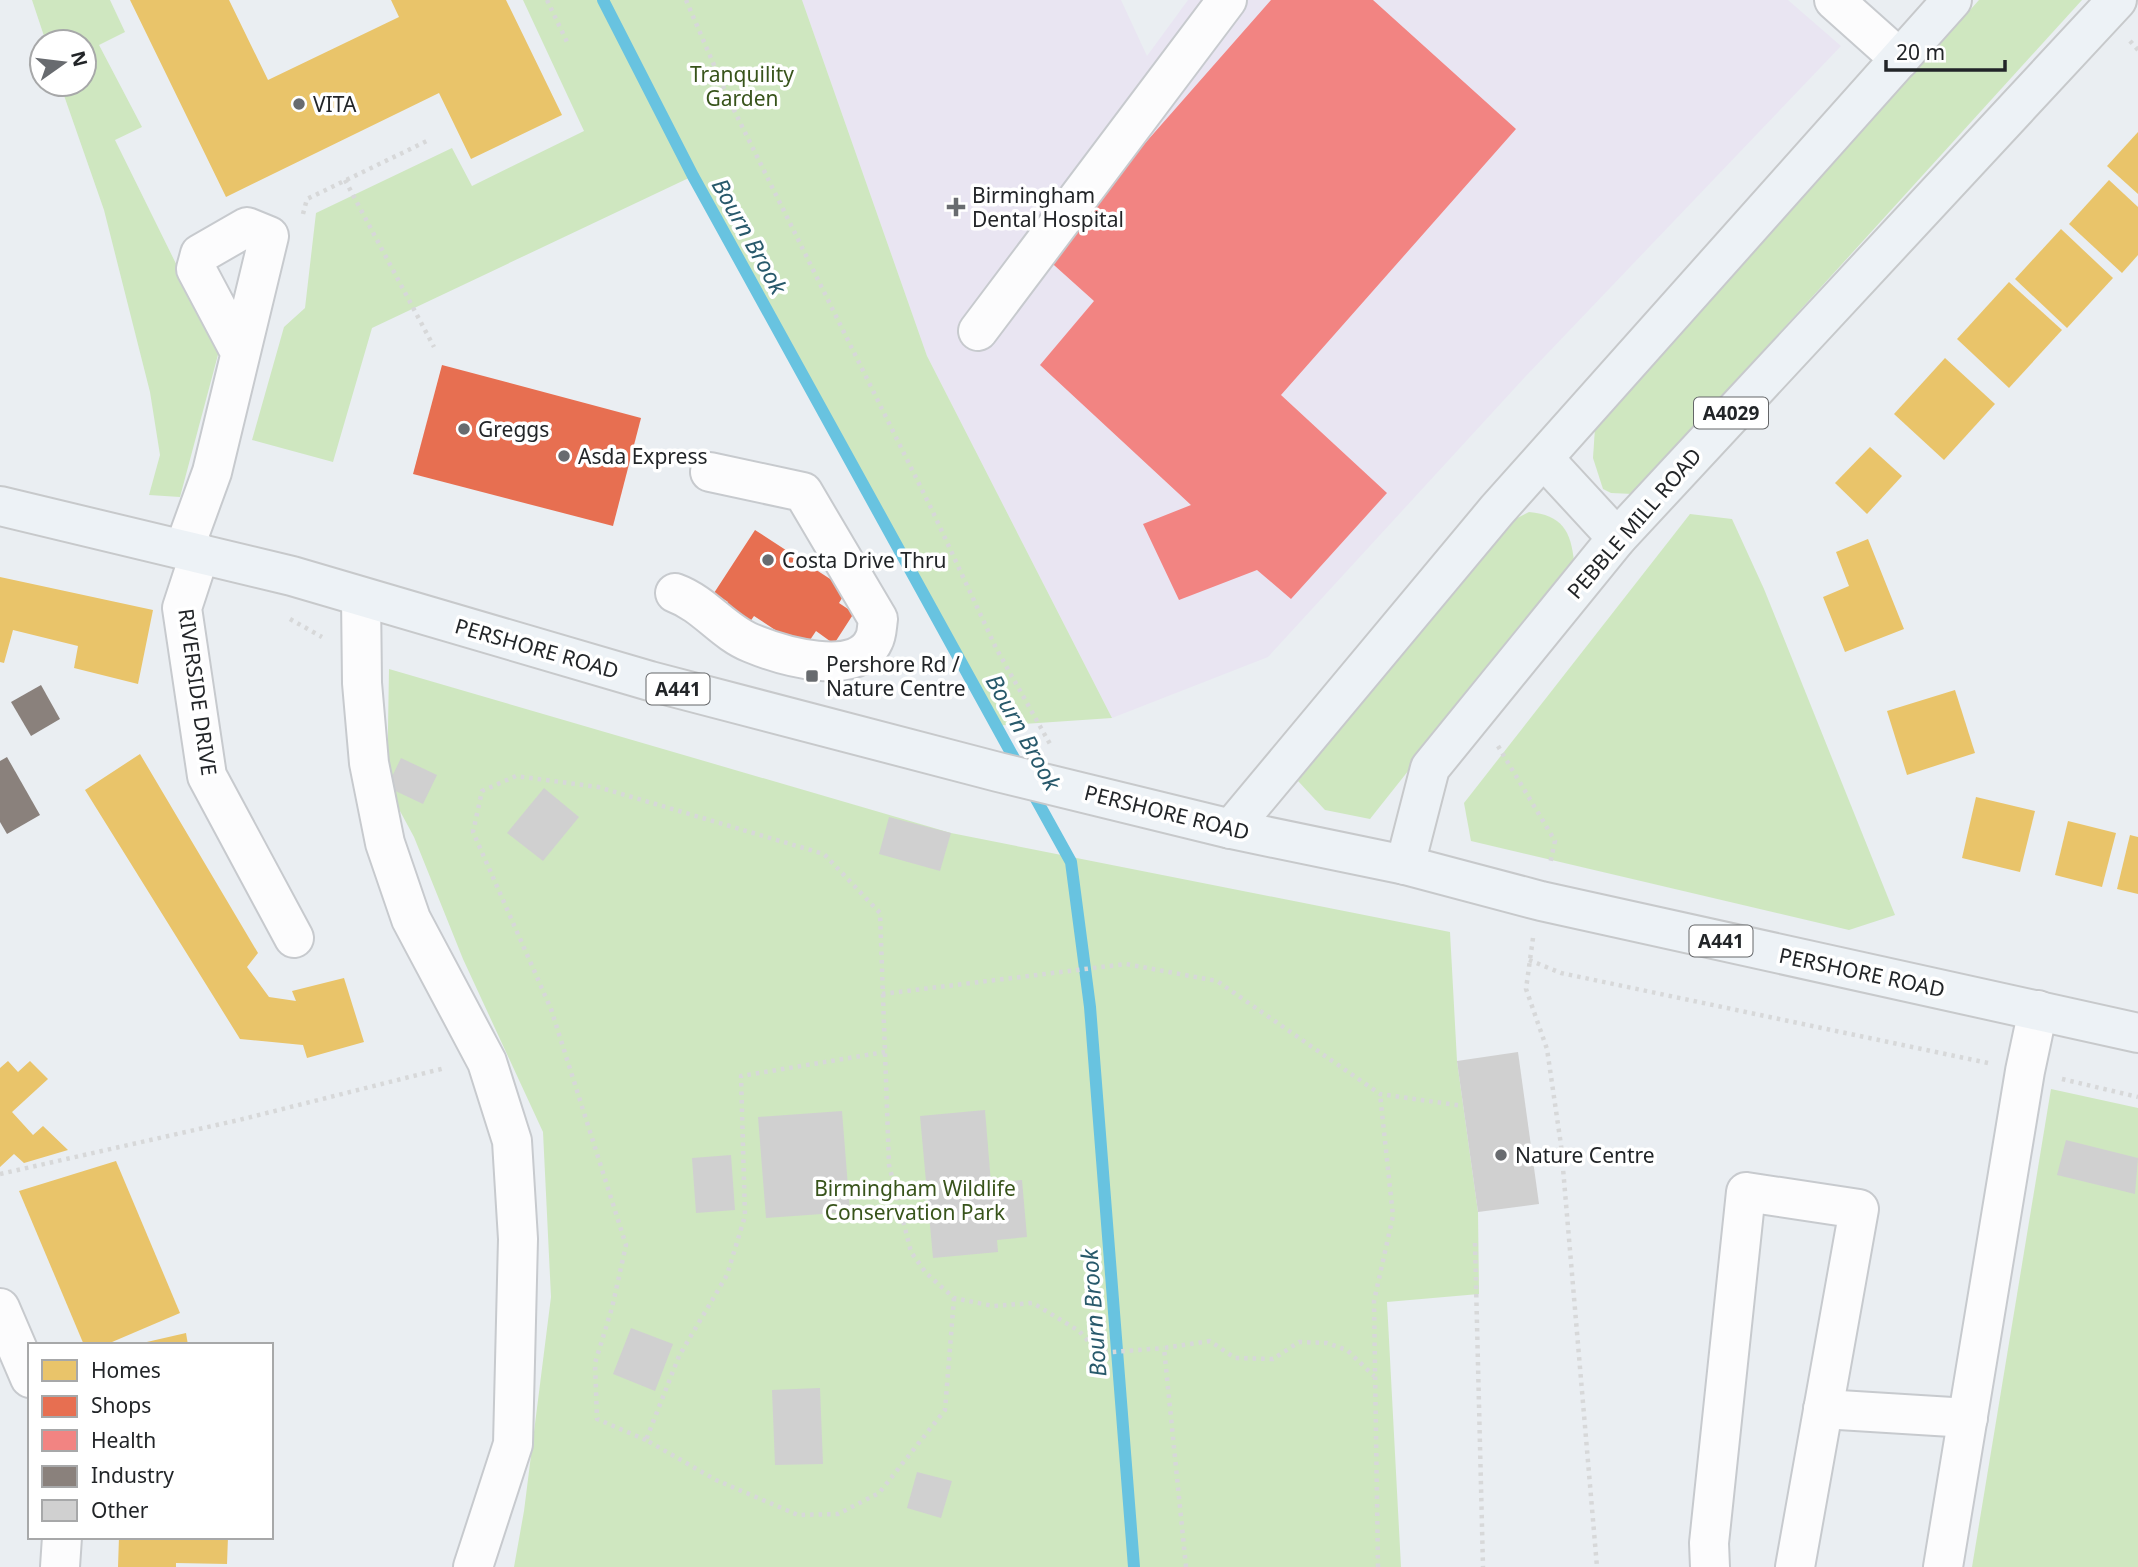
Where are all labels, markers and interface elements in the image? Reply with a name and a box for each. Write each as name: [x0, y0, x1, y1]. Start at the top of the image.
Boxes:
north arrow: [28, 28, 98, 98]
scale bar: [1886, 28, 2005, 72]
text: 20 m: [1896, 38, 1945, 66]
text: N: [65, 48, 94, 70]
park label: Tranquility Garden: [690, 60, 794, 112]
place label: VITA: [313, 90, 357, 118]
marker: VITA: [291, 96, 307, 112]
water label: Bourn Brook: [705, 172, 796, 301]
place label: Birmingham Dental Hospital: [972, 181, 1124, 233]
marker: Birmingham Dental Hospital: [946, 197, 966, 217]
road number: A4029: [1694, 398, 1768, 428]
place label: Greggs: [478, 415, 549, 443]
marker: Greggs: [456, 421, 472, 437]
place label: Asda Express: [578, 442, 708, 470]
street label: PEBBLE MILL ROAD: [1561, 442, 1707, 604]
marker: Asda Express: [556, 448, 572, 464]
place label: Costa Drive Thru: [782, 546, 947, 574]
marker: Costa Drive Thru: [760, 552, 776, 568]
street label: RIVERSIDE DRIVE: [172, 607, 224, 777]
street label: PERSHORE ROAD: [452, 611, 622, 685]
place label: Pershore Rd / Nature Centre: [826, 650, 966, 702]
marker: Pershore Rd / Nature Centre: [804, 668, 820, 684]
water label: Bourn Brook: [979, 668, 1070, 797]
road number: A441: [646, 674, 710, 704]
street label: PERSHORE ROAD: [1082, 778, 1252, 846]
road number: A441: [1690, 925, 1752, 956]
street label: PERSHORE ROAD: [1776, 941, 1948, 1003]
place label: Nature Centre: [1515, 1141, 1655, 1169]
marker: Nature Centre: [1493, 1147, 1509, 1163]
park label: Birmingham Wildlife Conservation Park: [814, 1174, 1016, 1226]
water label: Bourn Brook: [1072, 1246, 1113, 1378]
legend: [28, 1343, 273, 1539]
text: Homes: [91, 1356, 161, 1384]
text: Shops: [91, 1391, 151, 1419]
text: Health: [91, 1426, 156, 1454]
text: Industry: [91, 1461, 174, 1489]
text: Other: [91, 1496, 149, 1524]

